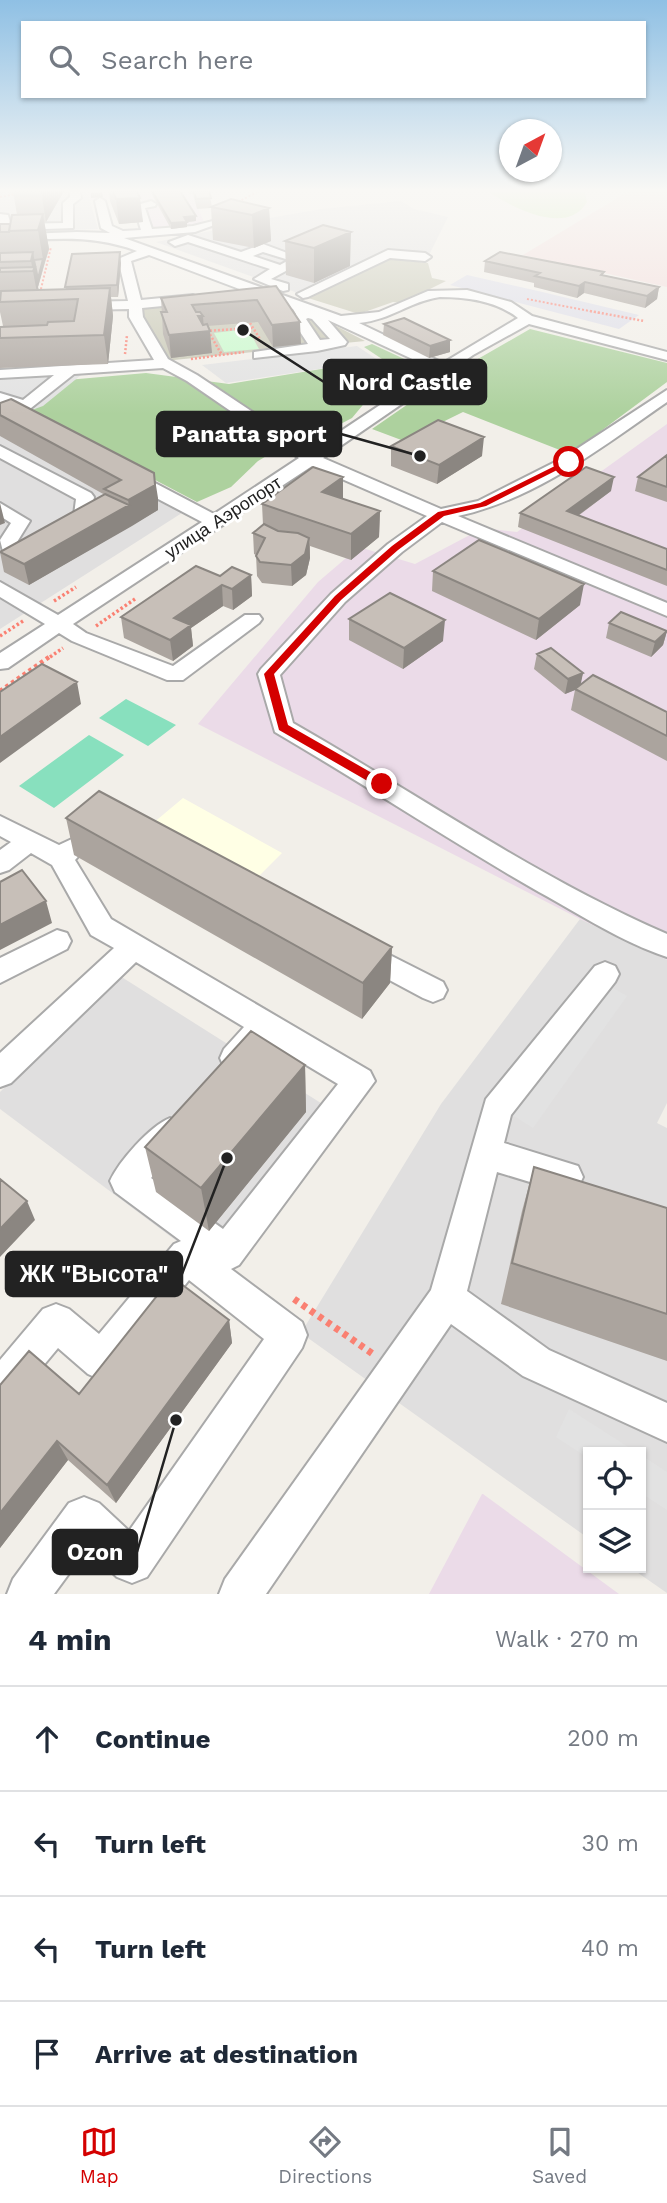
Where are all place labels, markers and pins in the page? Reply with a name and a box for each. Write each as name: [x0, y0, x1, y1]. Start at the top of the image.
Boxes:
callout: Nord Castle: [324, 360, 486, 404]
callout: Panatta sport: [157, 412, 341, 456]
callout: ЖК "Высота": [6, 1252, 182, 1296]
callout: Ozon: [53, 1530, 137, 1574]

